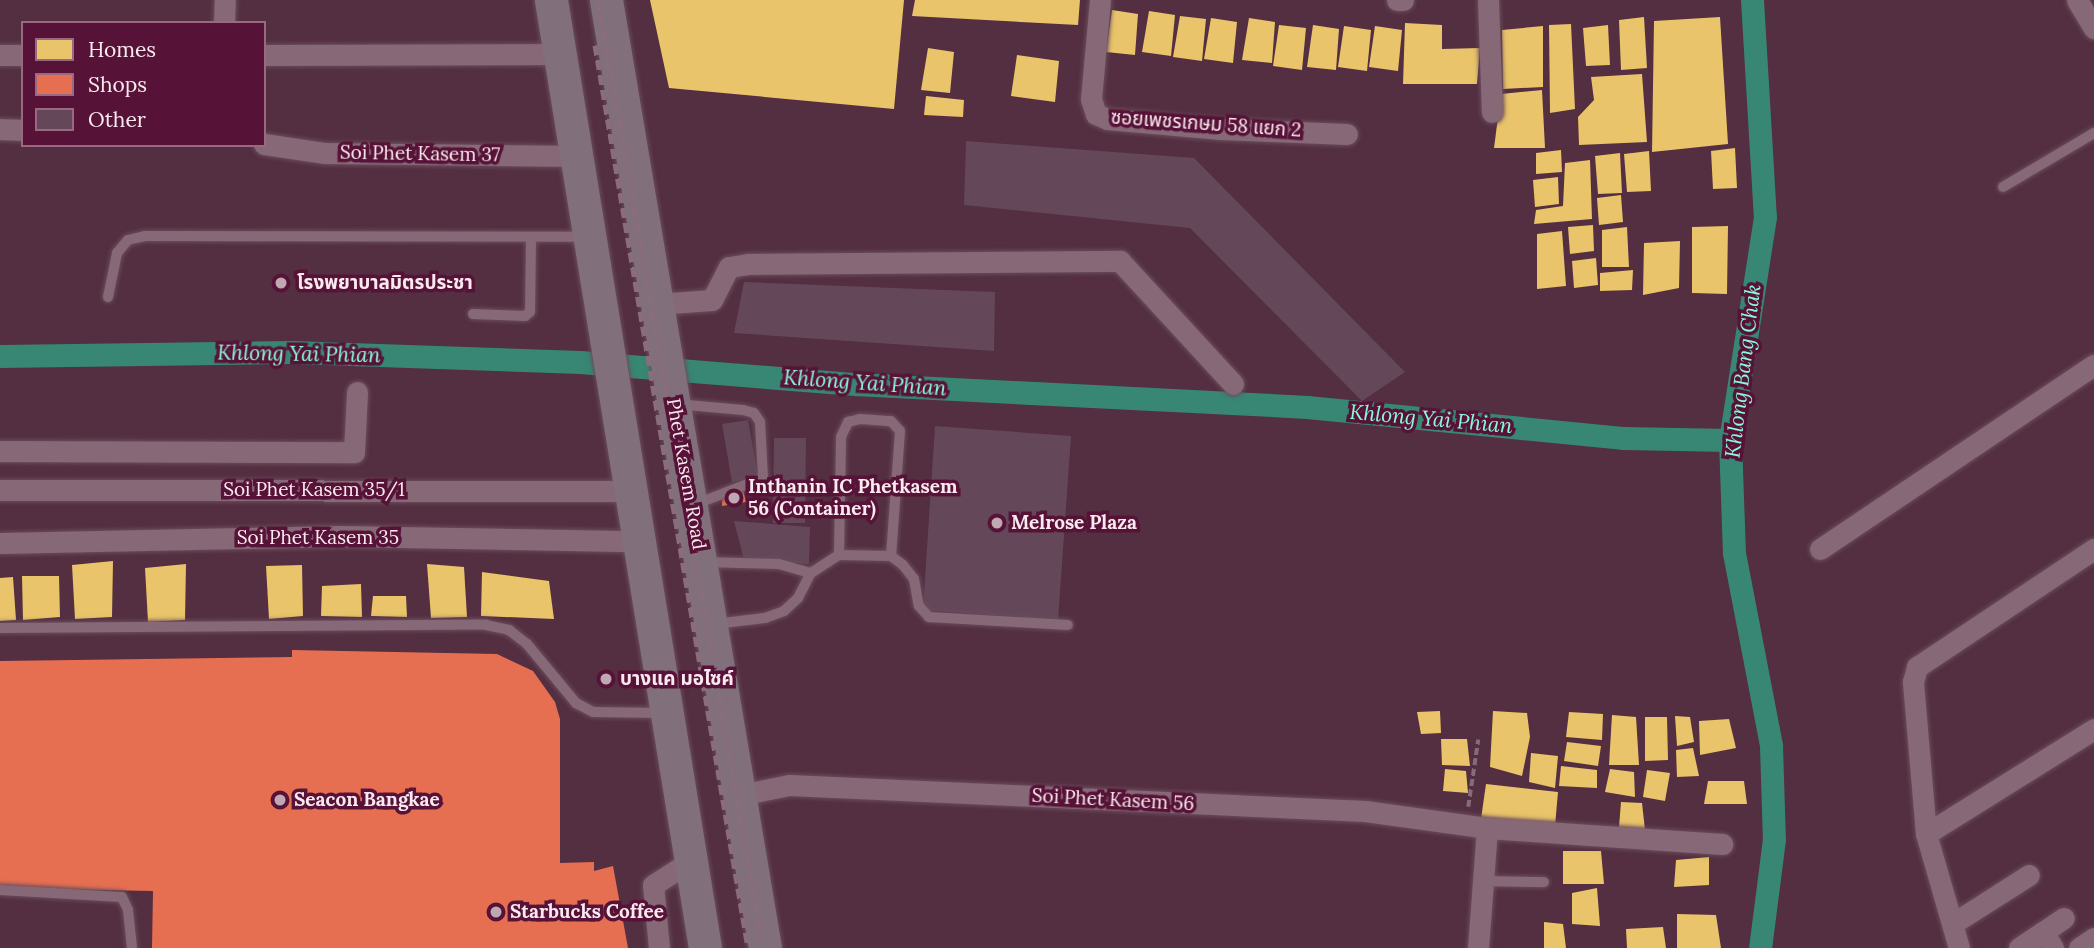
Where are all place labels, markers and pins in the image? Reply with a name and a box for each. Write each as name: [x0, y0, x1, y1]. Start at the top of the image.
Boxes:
place label: โรงพยาบาลมิตรประชา: [297, 272, 473, 294]
marker: โรงพยาบาลมิตรประชา: [271, 273, 291, 293]
place label: Inthanin IC Phetkasem 56 (Container): [748, 476, 957, 520]
marker: Inthanin IC Phetkasem 56 (Container): [726, 490, 742, 506]
place label: Melrose Plaza: [1011, 512, 1137, 534]
marker: Melrose Plaza: [989, 515, 1005, 531]
place label: บางแค มอไซค์: [620, 668, 734, 690]
marker: บางแค มอไซค์: [598, 671, 614, 687]
place label: Seacon Bangkae: [294, 789, 440, 811]
marker: Seacon Bangkae: [272, 792, 288, 808]
place label: Starbucks Coffee: [510, 901, 664, 923]
marker: Starbucks Coffee: [488, 904, 504, 920]

